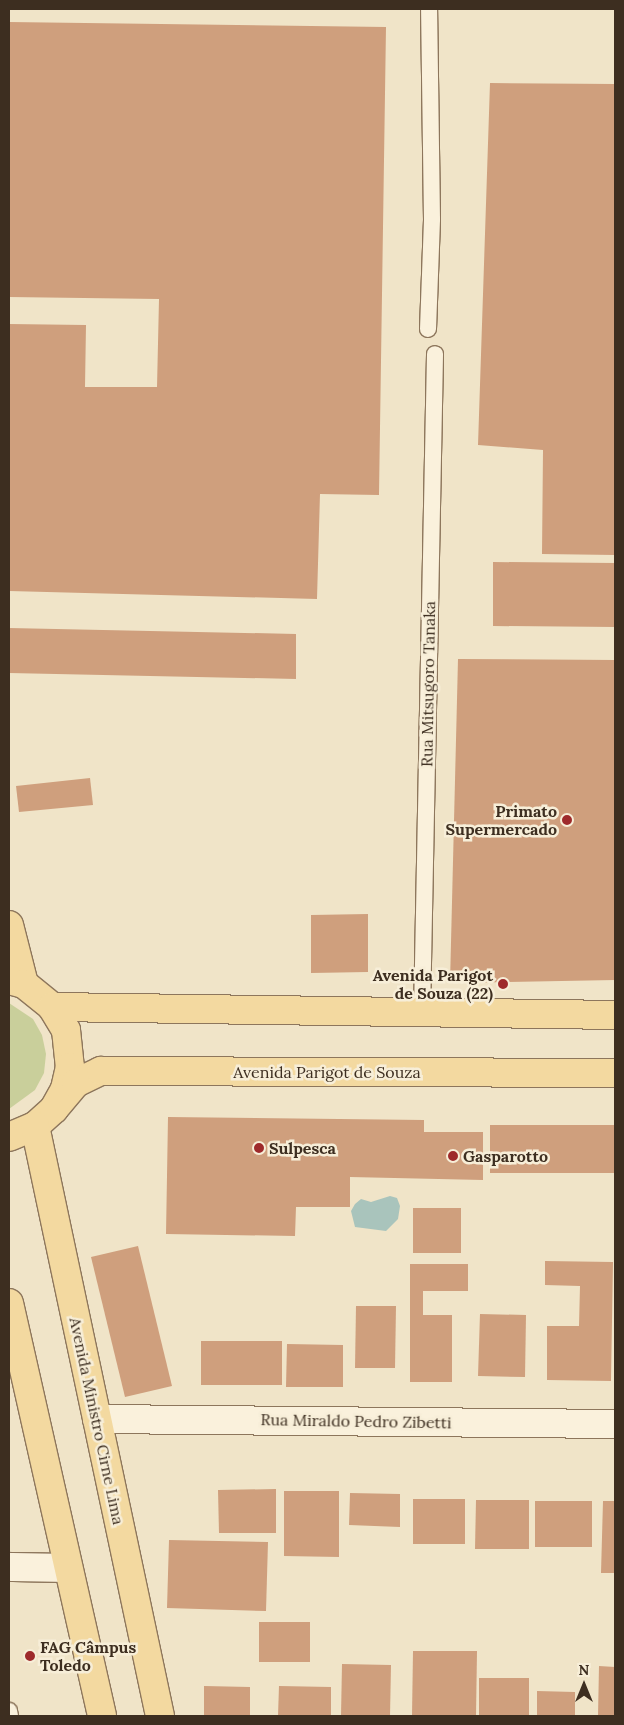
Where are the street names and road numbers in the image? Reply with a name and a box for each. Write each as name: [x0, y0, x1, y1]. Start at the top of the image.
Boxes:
street label: Rua Mitsugoro Tanaka: [417, 601, 439, 767]
street label: Avenida Parigot de Souza: [233, 1062, 421, 1082]
street label: Avenida Ministro Cirne Lima: [66, 1316, 128, 1526]
street label: Rua Miraldo Pedro Zibetti: [260, 1410, 452, 1432]

